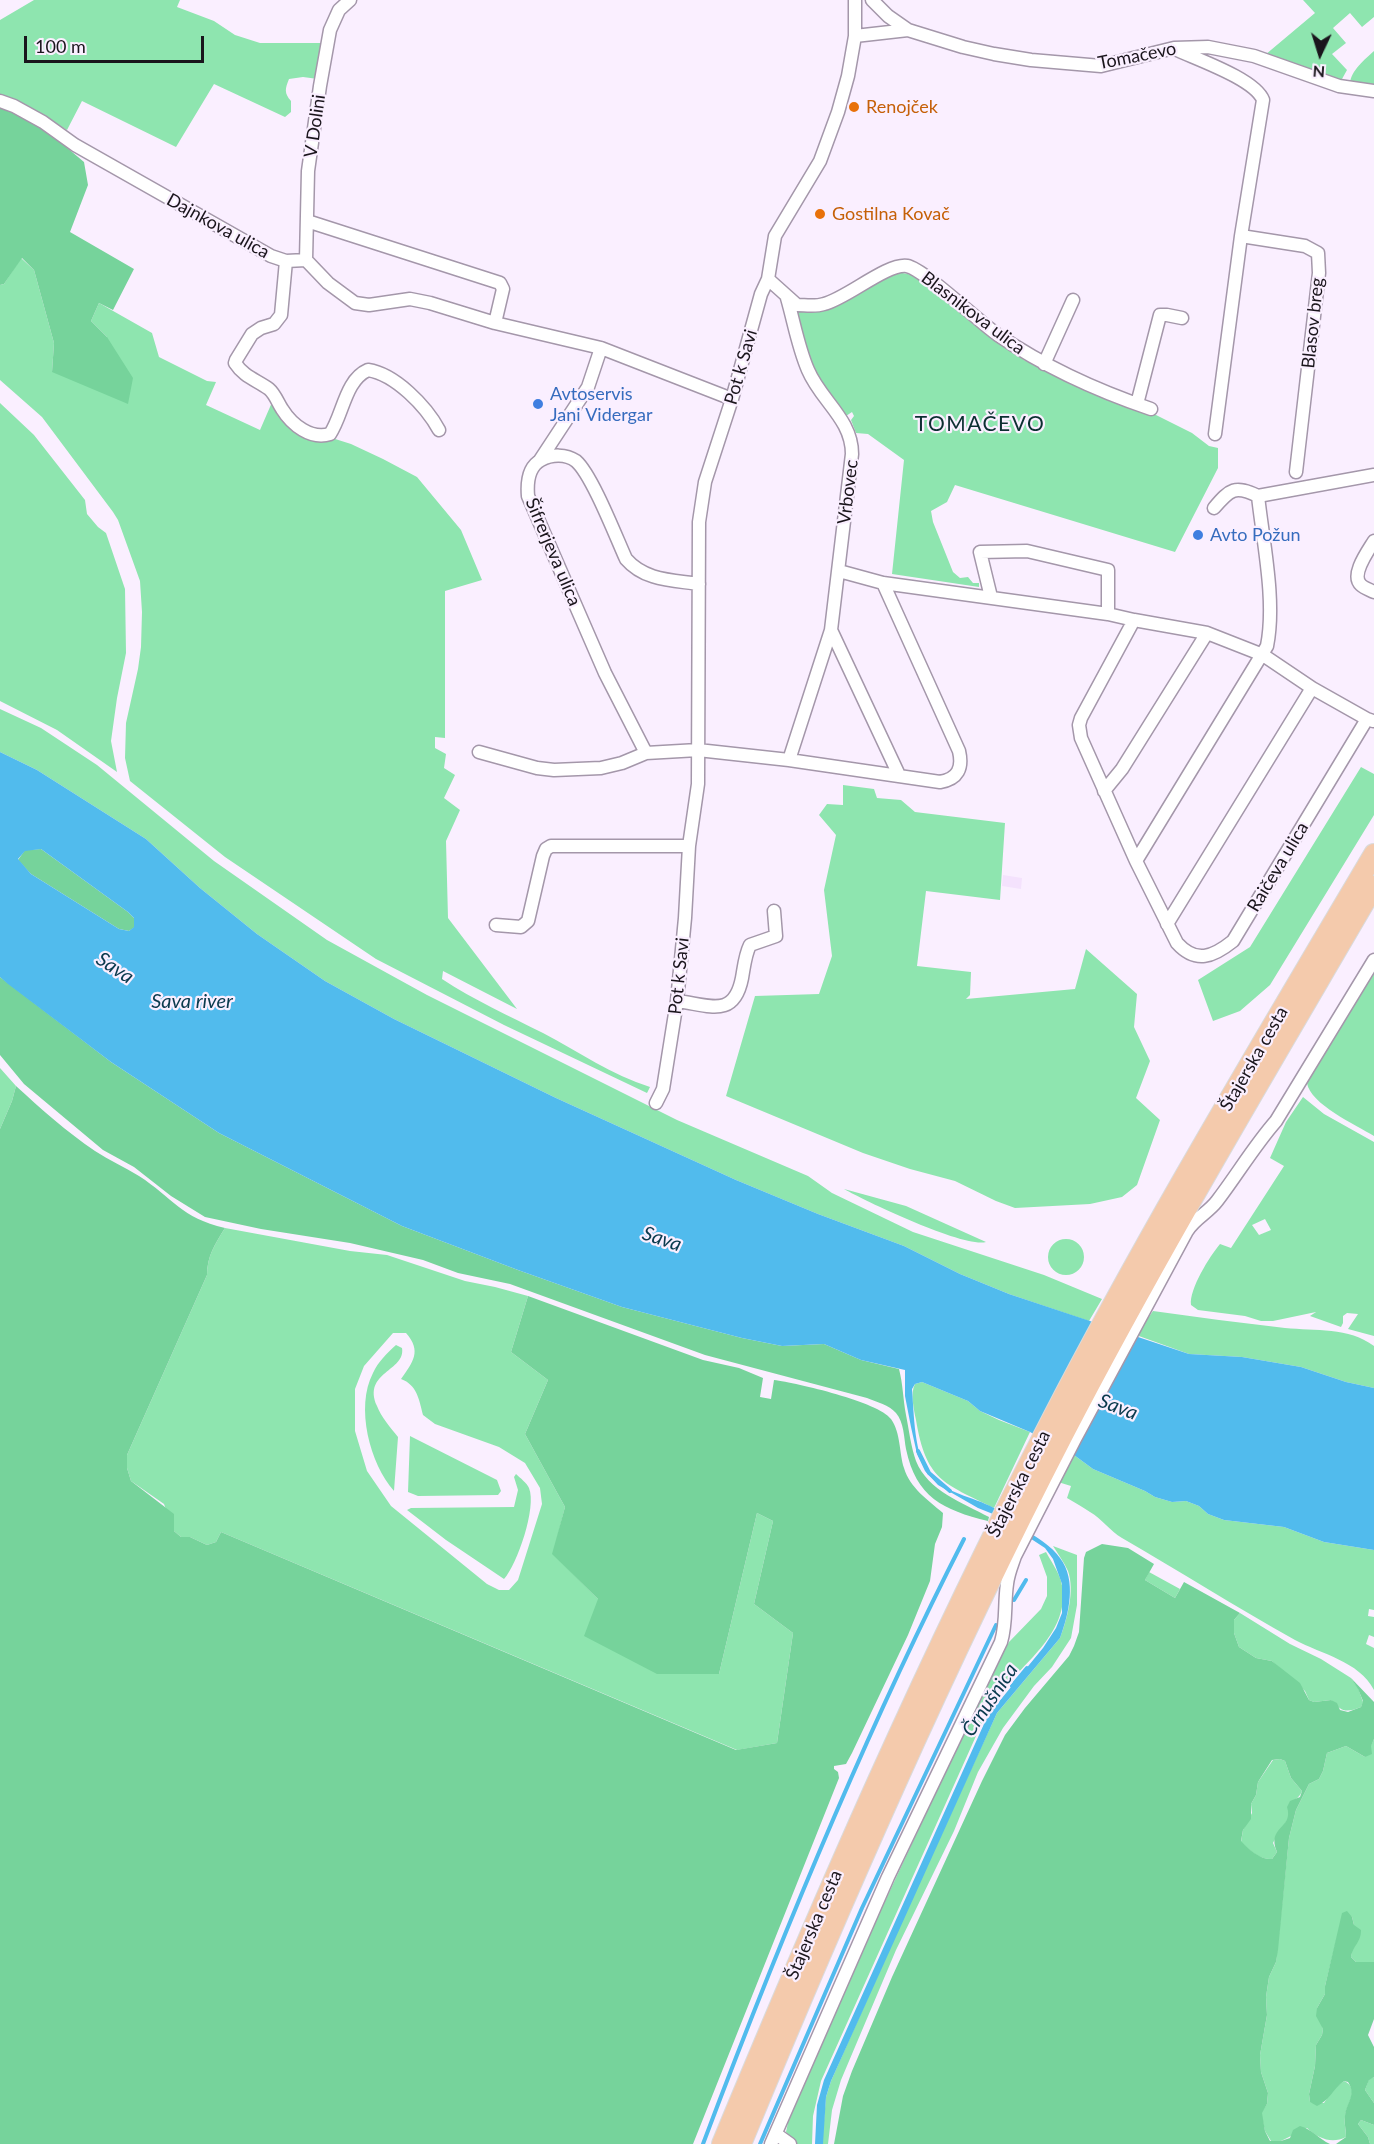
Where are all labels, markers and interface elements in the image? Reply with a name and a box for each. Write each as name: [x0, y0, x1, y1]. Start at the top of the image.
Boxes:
scale bar: [27, 24, 207, 62]
north arrow: [1290, 24, 1350, 84]
text: 100 m: [35, 35, 86, 57]
street label: Tomačevo: [1096, 38, 1178, 74]
text: N: [1312, 63, 1326, 82]
street label: V Dolini: [300, 93, 330, 159]
place label: Renojček: [866, 96, 938, 118]
marker: Renojček: [847, 100, 861, 114]
street label: Dajnkova ulica: [163, 189, 273, 263]
place label: Gostilna Kovač: [832, 203, 950, 225]
marker: Gostilna Kovač: [813, 207, 827, 221]
street label: Blasnikova ulica: [917, 267, 1029, 359]
street label: Blasov breg: [1297, 276, 1329, 370]
street label: Pot k Savi: [720, 327, 762, 407]
place label: Avtoservis Jani Vidergar: [550, 383, 652, 426]
marker: Avtoservis Jani Vidergar: [531, 397, 545, 411]
district label: TOMAČEVO: [915, 411, 1045, 437]
street label: Vrbovec: [833, 458, 863, 526]
street label: Šifrerjeva ulica: [521, 495, 585, 609]
place label: Avto Požun: [1210, 524, 1301, 546]
marker: Avto Požun: [1191, 528, 1205, 542]
street label: Raičeva ulica: [1243, 818, 1313, 916]
street label: Pot k Savi: [664, 936, 694, 1016]
water label: Sava: [92, 947, 138, 989]
water label: Sava river: [151, 990, 233, 1014]
street label: Štajerska cesta: [1215, 1003, 1293, 1115]
water label: Sava: [639, 1221, 685, 1257]
water label: Sava: [1095, 1389, 1141, 1425]
street label: Štajerska cesta: [983, 1427, 1055, 1541]
water label: Črnušnica: [957, 1659, 1023, 1741]
street label: Štajerska cesta: [781, 1867, 847, 1983]

